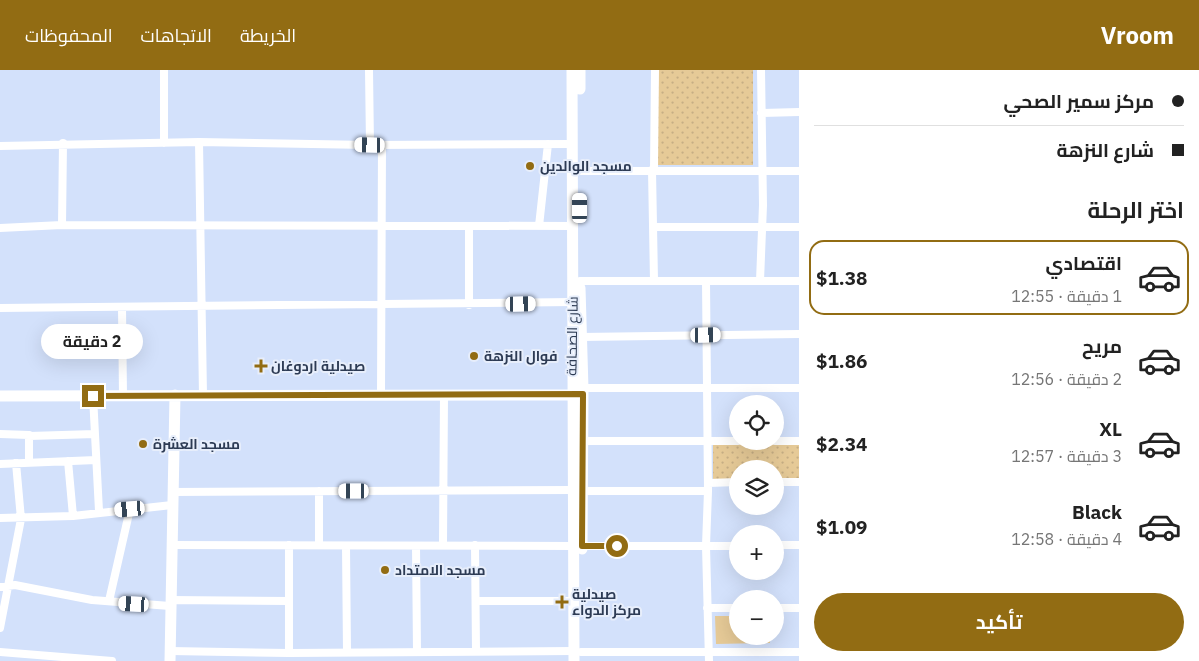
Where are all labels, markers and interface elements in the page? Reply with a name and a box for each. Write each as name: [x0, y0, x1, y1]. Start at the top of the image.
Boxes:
text: Vroom: [1101, 19, 1174, 51]
text: المحفوظات: [25, 24, 113, 47]
text: الاتجاهات: [141, 24, 212, 47]
text: الخريطة: [240, 24, 296, 47]
text: مركز سمير الصحي: [1004, 89, 1154, 113]
car: [354, 137, 385, 153]
text: شارع النزهة: [1056, 138, 1154, 162]
place label: مسجد الوالدين: [540, 157, 632, 175]
marker: مسجد الوالدين: [524, 160, 536, 172]
car: [572, 193, 587, 223]
text: اختر الرحلة: [1087, 195, 1184, 224]
text: اقتصادي: [1046, 251, 1122, 275]
icon: car: [1137, 255, 1182, 300]
text: $1.38: [816, 266, 868, 290]
text: 1 دقيقة · 12:55: [1011, 286, 1122, 306]
car: [505, 296, 536, 312]
street label: شارع الصحافة: [562, 296, 582, 376]
callout: 2 دقيقة: [42, 324, 144, 358]
car: [690, 327, 721, 343]
text: 2 دقيقة: [63, 331, 121, 351]
text: مريح: [1082, 334, 1122, 358]
icon: car: [1137, 338, 1182, 383]
place label: فوال النزهة: [484, 347, 558, 365]
text: $1.86: [816, 349, 868, 373]
marker: فوال النزهة: [468, 350, 480, 362]
place label: صيدلية اردوغان: [271, 357, 365, 375]
marker: صيدلية اردوغان: [255, 360, 267, 372]
text: 2 دقيقة · 12:56: [1011, 369, 1122, 389]
route end: [82, 385, 104, 407]
map controls: [729, 395, 784, 645]
button: locate: [729, 395, 784, 450]
text: XL: [1099, 417, 1122, 441]
icon: car: [1137, 421, 1182, 466]
text: $2.34: [816, 432, 868, 456]
place label: مسجد العشرة: [153, 435, 240, 453]
marker: مسجد العشرة: [137, 438, 149, 450]
text: 3 دقيقة · 12:57: [1011, 446, 1122, 466]
button: layers: [729, 460, 784, 515]
car: [339, 484, 369, 499]
car: [114, 500, 145, 518]
text: Black: [1072, 500, 1122, 524]
icon: car: [1137, 504, 1182, 549]
text: $1.09: [816, 515, 868, 539]
button: +: [729, 525, 784, 580]
text: 4 دقيقة · 12:58: [1011, 529, 1122, 549]
route start: [606, 535, 628, 557]
place label: مسجد الامتداد: [395, 561, 485, 579]
marker: مسجد الامتداد: [379, 564, 391, 576]
place label: صيدلية مركز الدواء: [572, 585, 641, 619]
button: −: [729, 590, 784, 645]
button: تأكيد: [814, 593, 1184, 651]
car: [118, 596, 149, 612]
marker: صيدلية مركز الدواء: [556, 596, 568, 608]

